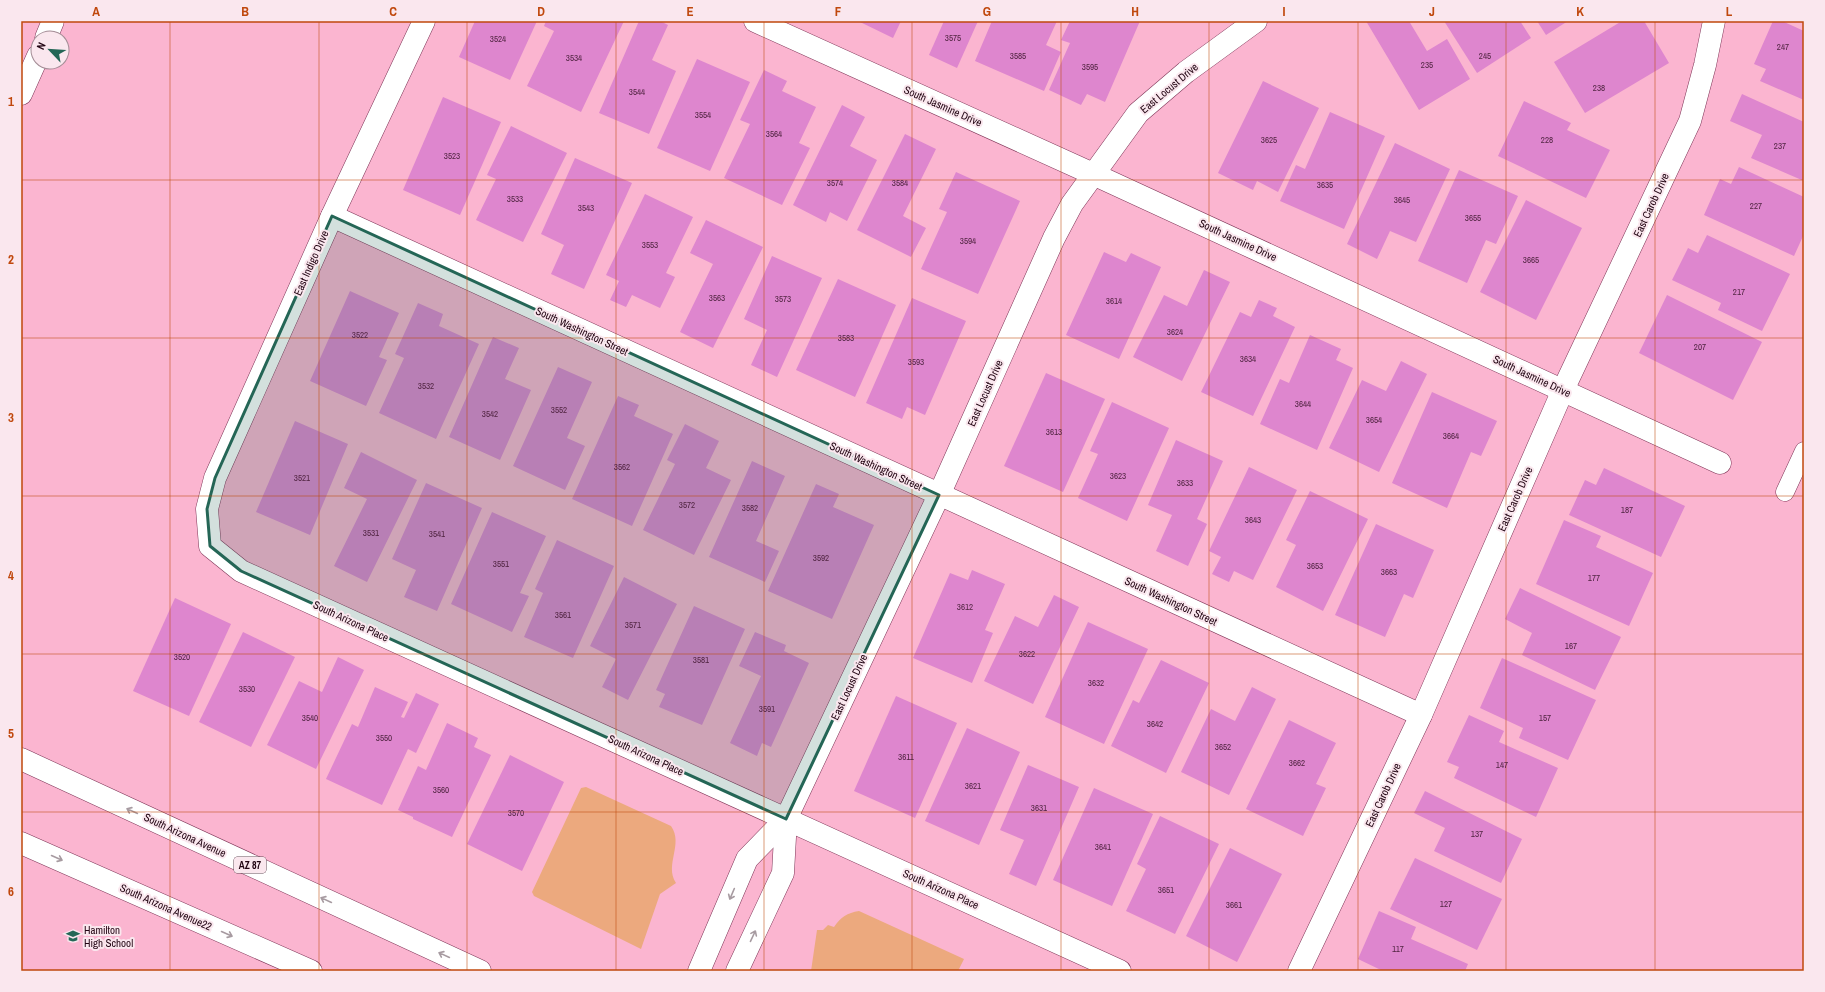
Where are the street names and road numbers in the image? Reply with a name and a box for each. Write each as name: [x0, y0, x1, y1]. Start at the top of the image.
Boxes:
street label: East Locust Drive: [1137, 60, 1201, 116]
street label: South Jasmine Drive: [902, 82, 984, 130]
street label: East Carob Drive: [1630, 171, 1672, 239]
street label: South Jasmine Drive: [1197, 216, 1279, 264]
street label: East Indigo Drive: [290, 228, 332, 298]
street label: South Washington Street: [534, 303, 631, 359]
street label: South Jasmine Drive: [1491, 352, 1573, 400]
street label: East Locust Drive: [964, 358, 1006, 428]
street label: South Washington Street: [828, 438, 925, 494]
street label: East Carob Drive: [1495, 465, 1535, 533]
street label: South Washington Street: [1123, 573, 1220, 629]
street label: South Arizona Place: [311, 597, 391, 645]
street label: East Locust Drive: [828, 652, 870, 722]
street label: South Arizona Place: [606, 731, 686, 779]
street label: East Carob Drive: [1362, 761, 1404, 829]
street label: South Arizona Avenue: [142, 810, 228, 860]
road number: AZ 87: [234, 857, 266, 873]
street label: South Arizona Place: [901, 866, 981, 912]
street label: South Arizona Avenue22: [118, 880, 214, 934]

